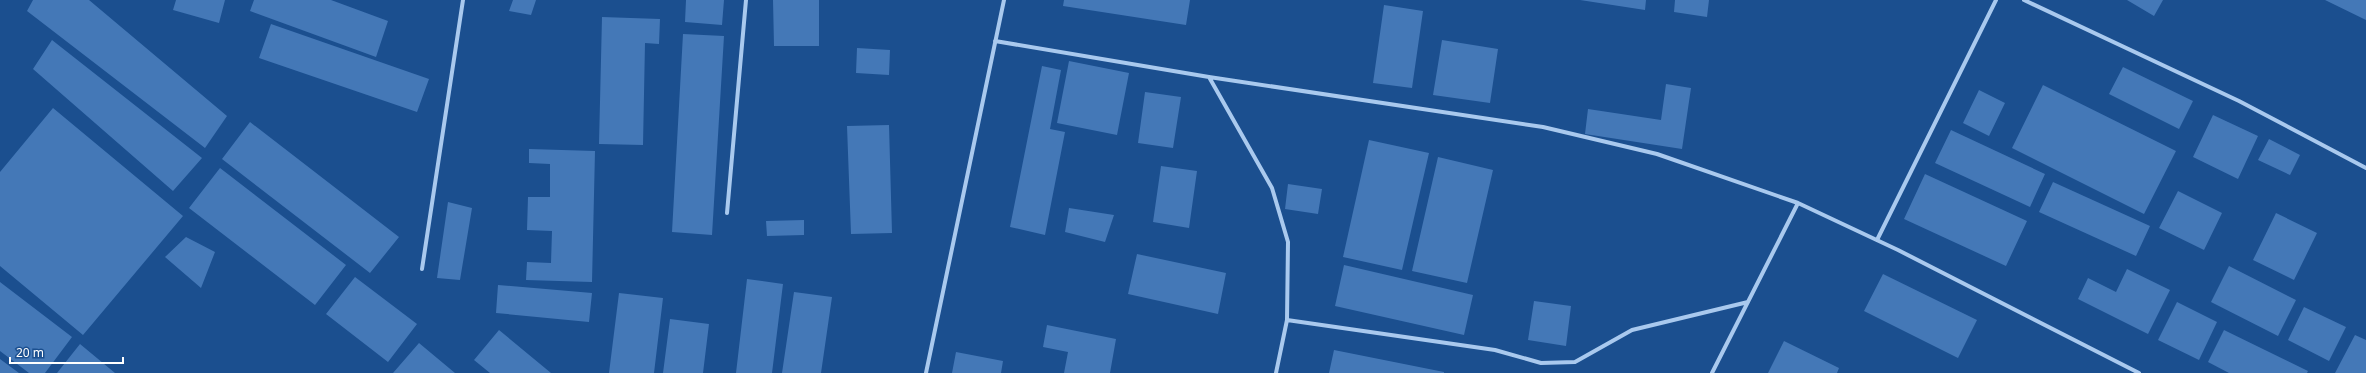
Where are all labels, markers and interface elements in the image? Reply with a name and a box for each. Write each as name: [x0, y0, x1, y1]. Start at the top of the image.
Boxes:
scale bar: [10, 339, 123, 365]
text: 20 m: [16, 344, 44, 361]

